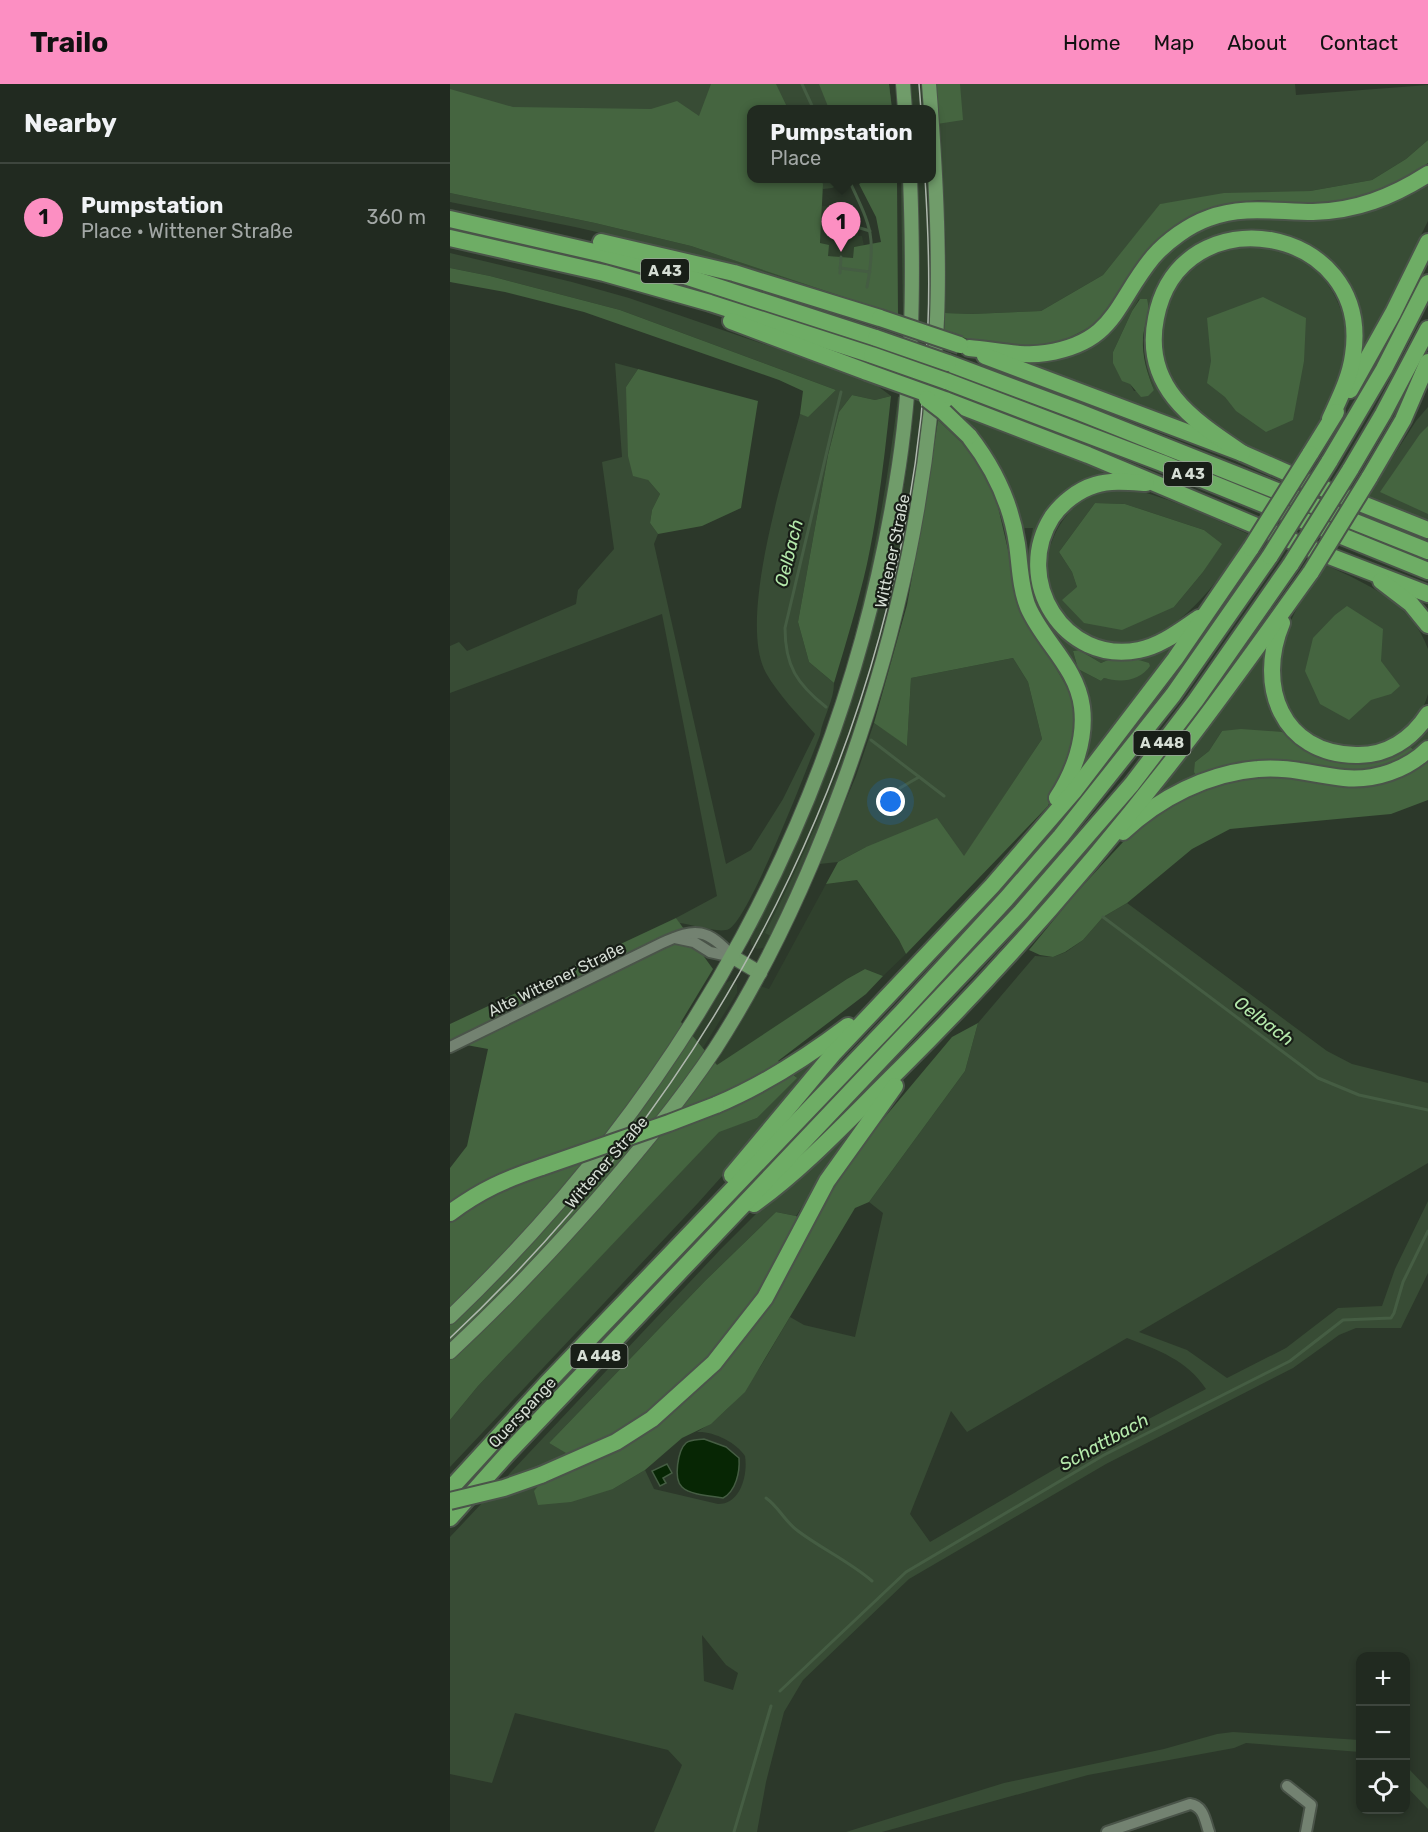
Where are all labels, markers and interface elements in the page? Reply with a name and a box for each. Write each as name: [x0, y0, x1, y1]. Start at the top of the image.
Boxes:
text: Trailo: [30, 26, 108, 59]
text: Home: [1063, 30, 1120, 55]
text: Map: [1153, 30, 1194, 55]
text: About: [1227, 30, 1287, 55]
text: Contact: [1320, 30, 1398, 55]
popup: [747, 105, 936, 183]
text: Nearby: [24, 108, 117, 139]
text: Pumpstation: [770, 119, 913, 146]
text: Place: [770, 146, 821, 170]
text: Pumpstation: [81, 192, 223, 219]
pin: 1: [822, 202, 860, 252]
text: 1: [39, 205, 48, 229]
text: 360 m: [367, 205, 426, 229]
text: Place · Wittener Straße: [81, 219, 293, 243]
road number: A 43: [641, 259, 689, 283]
road number: A 43: [1164, 462, 1212, 486]
street label: Wittener Straße: [871, 492, 914, 610]
water label: Oelbach: [770, 517, 808, 589]
road number: A 448: [1134, 731, 1190, 755]
your location: [876, 787, 905, 816]
street label: Alte Wittener Straße: [485, 938, 628, 1021]
water label: Oelbach: [1230, 992, 1298, 1050]
street label: Wittener Straße: [561, 1112, 652, 1212]
road number: A 448: [570, 1344, 628, 1368]
street label: Querspange: [485, 1373, 560, 1452]
water label: Schattbach: [1056, 1408, 1152, 1476]
map controls: [1356, 1652, 1410, 1814]
button: +: [1356, 1652, 1410, 1706]
button: −: [1356, 1706, 1410, 1760]
button: locate: [1356, 1760, 1410, 1814]

